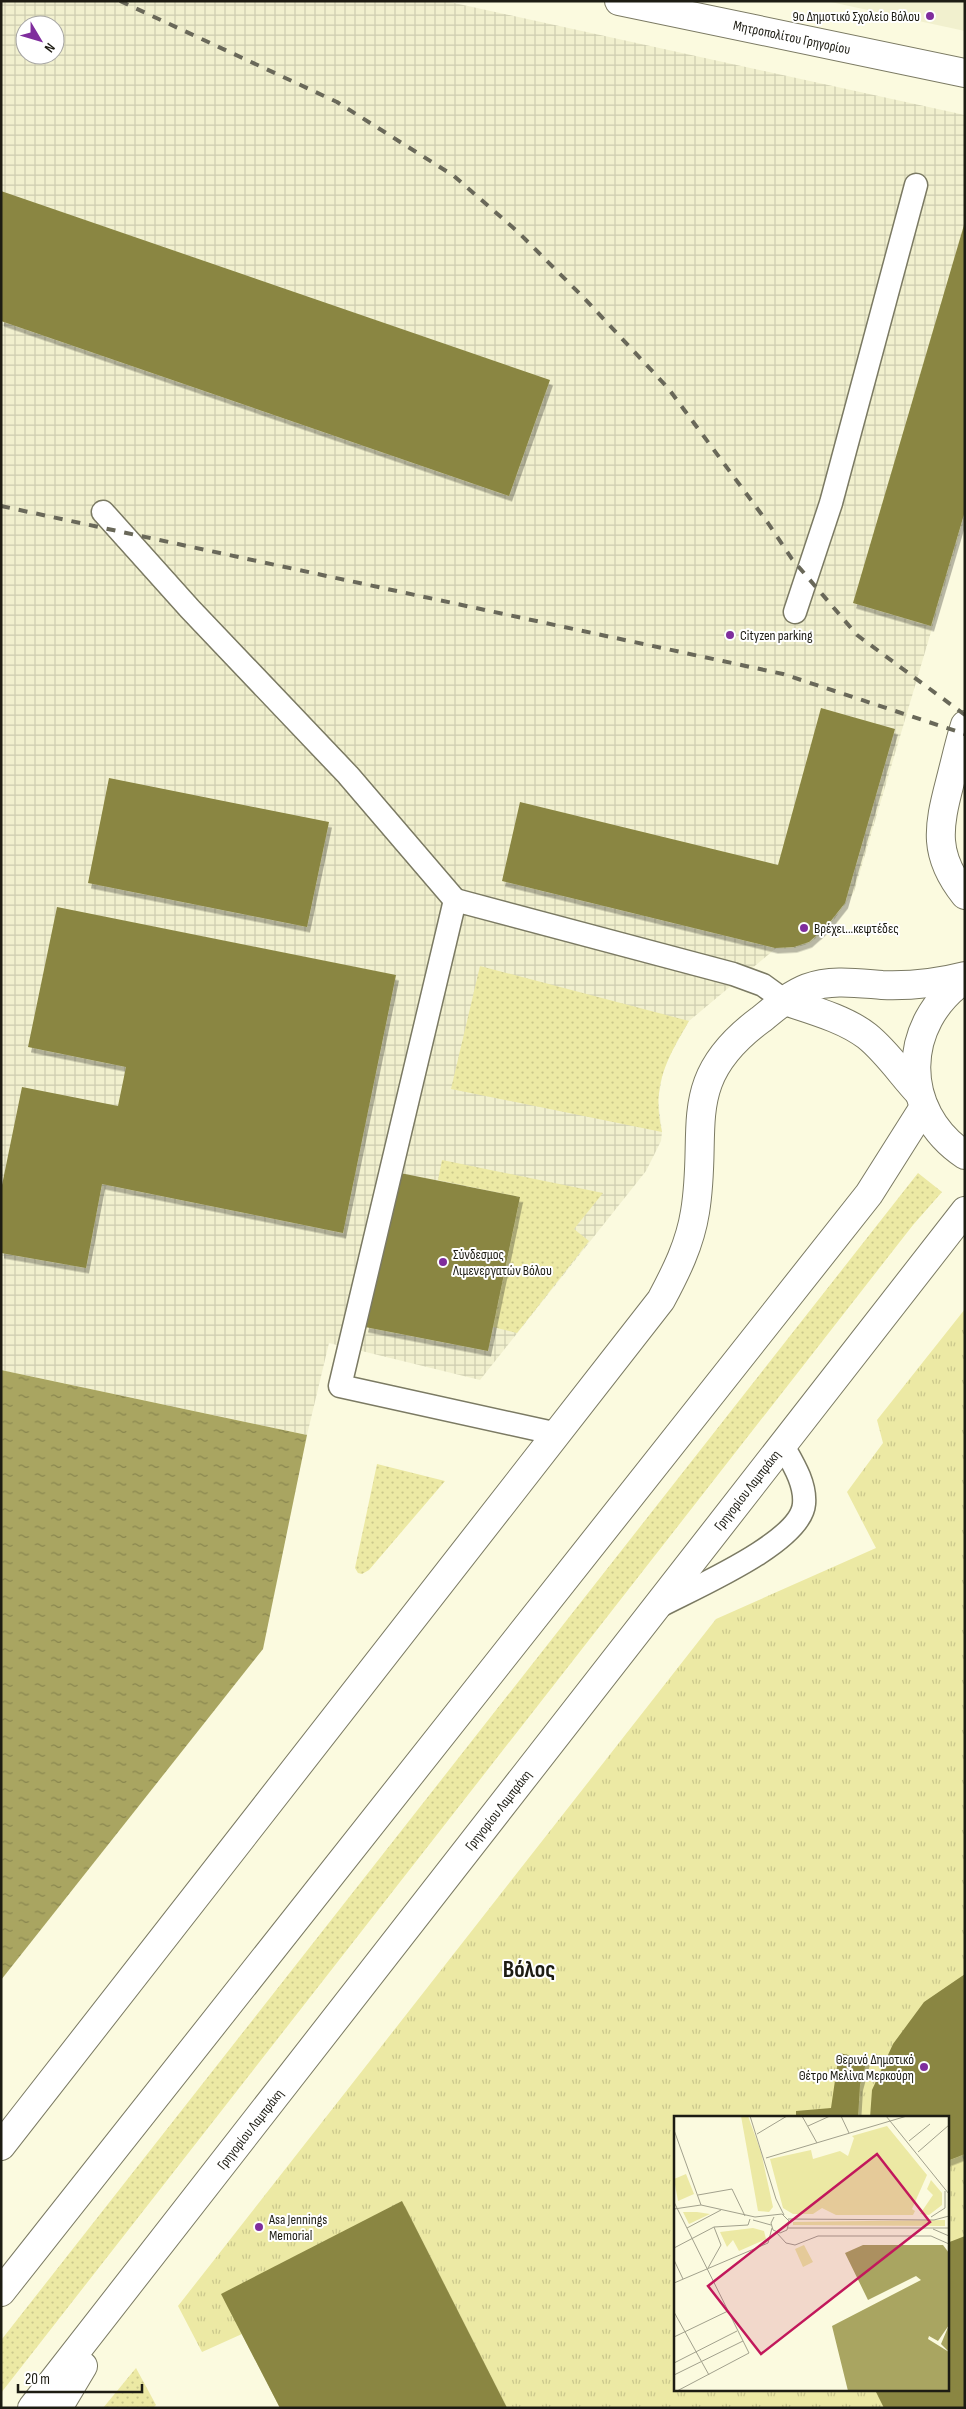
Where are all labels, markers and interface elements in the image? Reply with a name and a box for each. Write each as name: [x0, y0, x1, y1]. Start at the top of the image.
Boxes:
place label: 9ο Δημοτικό Σχολείο Βόλου: [792, 8, 920, 25]
marker: 9ο Δημοτικό Σχολείο Βόλου: [924, 10, 936, 22]
north arrow: [15, 15, 65, 65]
street label: Μητροπολίτου Γρηγορίου: [732, 17, 852, 58]
text: N: [41, 40, 59, 56]
place label: Cityzen parking: [740, 627, 813, 644]
marker: Cityzen parking: [724, 629, 736, 641]
place label: Βρέχει...κεφτέδες: [814, 920, 899, 937]
marker: Βρέχει...κεφτέδες: [798, 922, 810, 934]
place label: Σύνδεσμος Λιμενεργατών Βόλου: [452, 1246, 552, 1279]
marker: Σύνδεσμος Λιμενεργατών Βόλου: [437, 1256, 449, 1268]
street label: Γρηγορίου Λαμπράκη: [711, 1447, 784, 1534]
street label: Γρηγορίου Λαμπράκη: [462, 1767, 535, 1854]
district label: Βόλος: [503, 1955, 555, 1984]
place label: Θερινό Δημοτικό Θέτρο Μελίνα Μερκούρη: [799, 2051, 914, 2084]
marker: Θερινό Δημοτικό Θέτρο Μελίνα Μερκούρη: [918, 2061, 930, 2073]
street label: Γρηγορίου Λαμπράκη: [214, 2086, 287, 2173]
inset map: [674, 2116, 948, 2392]
place label: Asa Jennings Memorial: [268, 2211, 327, 2244]
marker: Asa Jennings Memorial: [253, 2221, 265, 2233]
scale bar: [18, 2362, 141, 2394]
text: 20 m: [25, 2370, 50, 2389]

